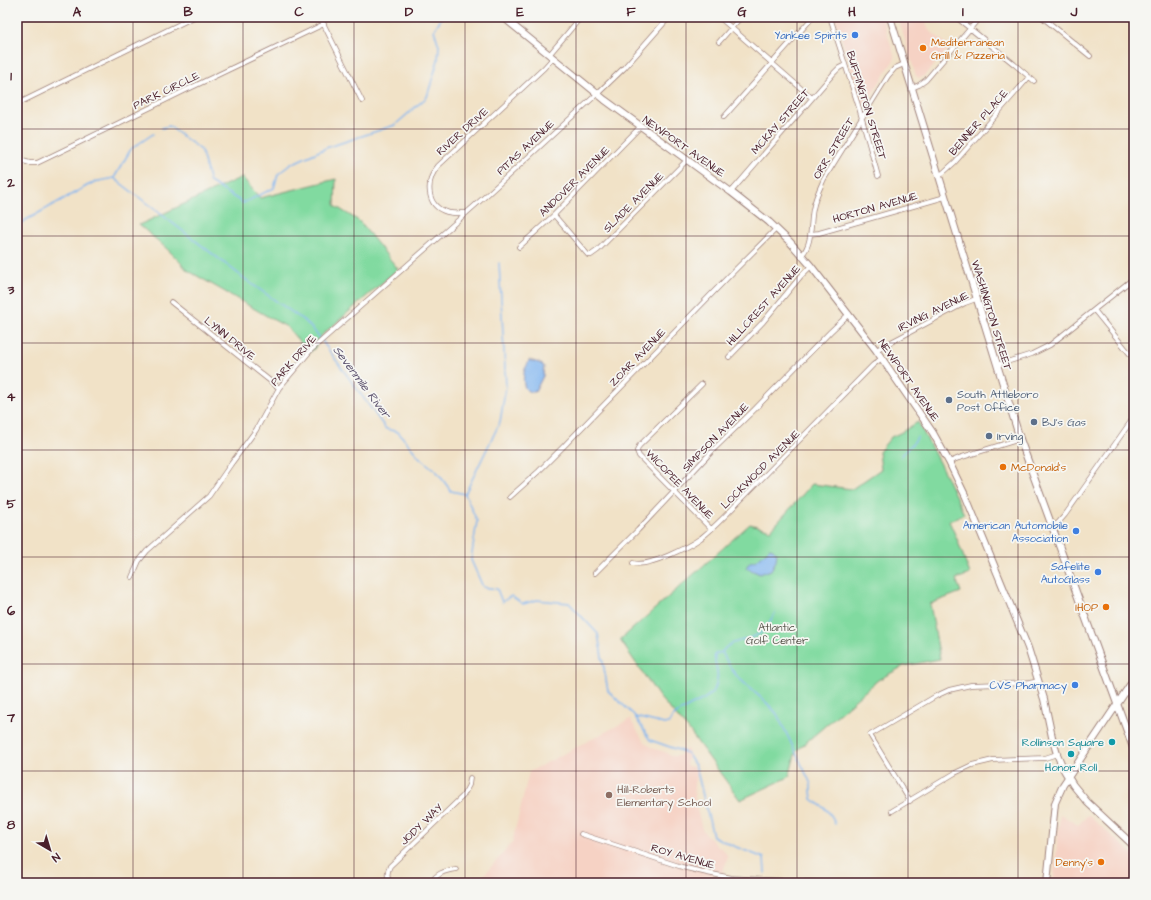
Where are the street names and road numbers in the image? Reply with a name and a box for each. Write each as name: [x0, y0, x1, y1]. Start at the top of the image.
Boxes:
street label: BUFFINGTON STREET: [843, 49, 890, 161]
street label: PARK CIRCLE: [130, 68, 202, 113]
street label: MCKAY STREET: [748, 85, 813, 157]
street label: BENNER PLACE: [946, 86, 1012, 159]
street label: RIVER DRIVE: [433, 104, 492, 159]
street label: NEWPORT AVENUE: [640, 112, 728, 181]
street label: ORR STREET: [809, 115, 858, 182]
street label: PITAS AVENUE: [493, 116, 558, 178]
street label: ANDOVER AVENUE: [536, 142, 613, 220]
street label: SLADE AVENUE: [600, 168, 667, 236]
street label: HORTON AVENUE: [831, 188, 920, 227]
street label: WASHINGTON STREET: [968, 258, 1015, 372]
street label: HILLCREST AVENUE: [723, 261, 804, 349]
street label: IRVING AVENUE: [895, 288, 972, 335]
street label: LYNN DRIVE: [201, 313, 259, 364]
street label: ZOAR AVENUE: [606, 325, 669, 390]
street label: PARK DRIVE: [267, 331, 320, 389]
street label: NEWPORT AVENUE: [875, 336, 943, 425]
street label: SIMPSON AVENUE: [678, 399, 753, 475]
street label: LOCKWOOD AVENUE: [718, 426, 804, 512]
street label: WICOPEE AVENUE: [642, 446, 717, 523]
street label: JODY WAY: [397, 800, 446, 848]
street label: ROY AVENUE: [649, 840, 717, 873]

